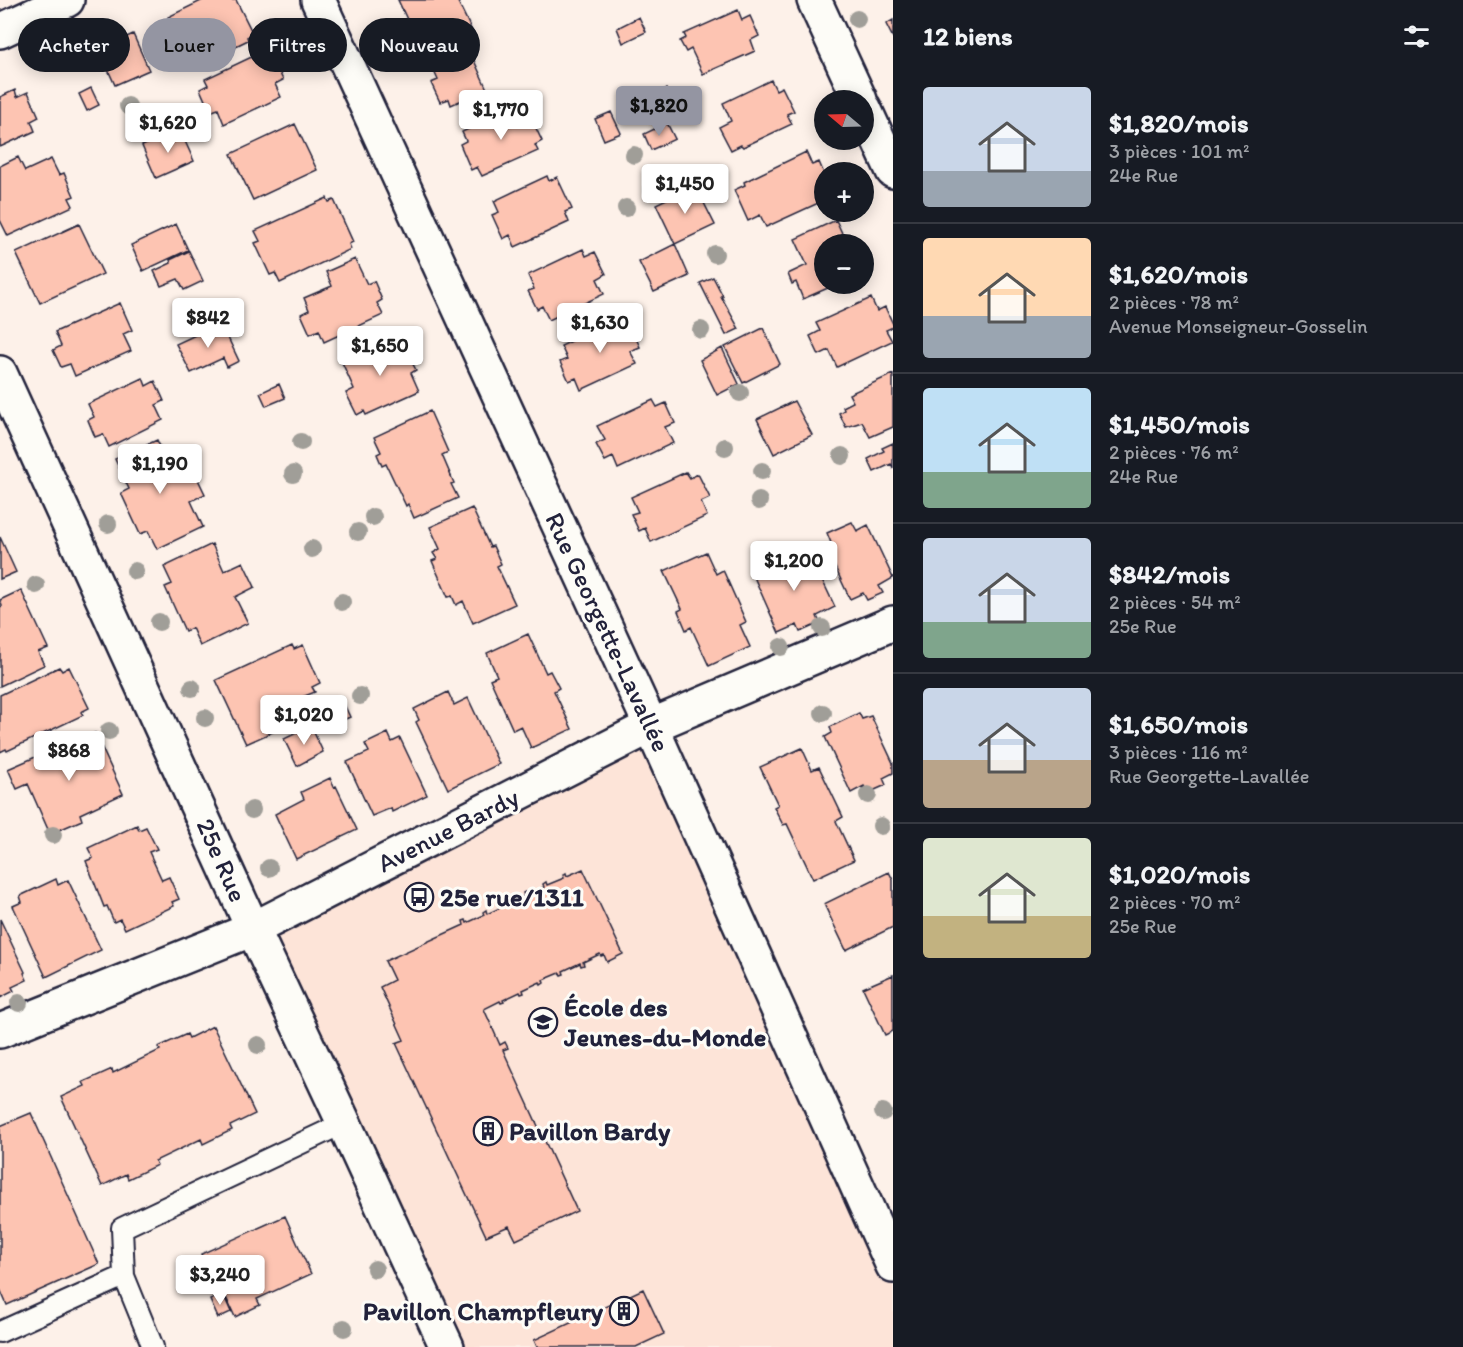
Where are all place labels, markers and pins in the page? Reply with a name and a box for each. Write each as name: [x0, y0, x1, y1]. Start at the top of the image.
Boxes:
pin: $1,820: [610, 86, 708, 137]
pin: $1,770: [452, 90, 550, 141]
pin: $1,620: [119, 103, 217, 154]
pin: $1,450: [636, 164, 734, 215]
pin: $842: [172, 298, 244, 349]
pin: $1,630: [551, 303, 649, 354]
pin: $1,650: [331, 326, 429, 377]
pin: $1,190: [111, 444, 209, 495]
pin: $1,200: [745, 541, 843, 592]
pin: $1,020: [255, 695, 353, 746]
pin: $868: [33, 731, 105, 782]
bus stop icon: 25e rue/1311: [403, 881, 435, 913]
place label: 25e rue/1311: [440, 881, 584, 913]
place label: École des Jeunes-du-Monde: [563, 991, 766, 1053]
school or university icon: École des Jeunes-du-Monde: [527, 1006, 559, 1038]
building icon: Pavillon Bardy: [472, 1115, 504, 1147]
place label: Pavillon Bardy: [509, 1115, 671, 1147]
pin: $3,240: [171, 1255, 269, 1306]
place label: Pavillon Champfleury: [363, 1295, 604, 1327]
building icon: Pavillon Champfleury: [608, 1295, 640, 1327]

